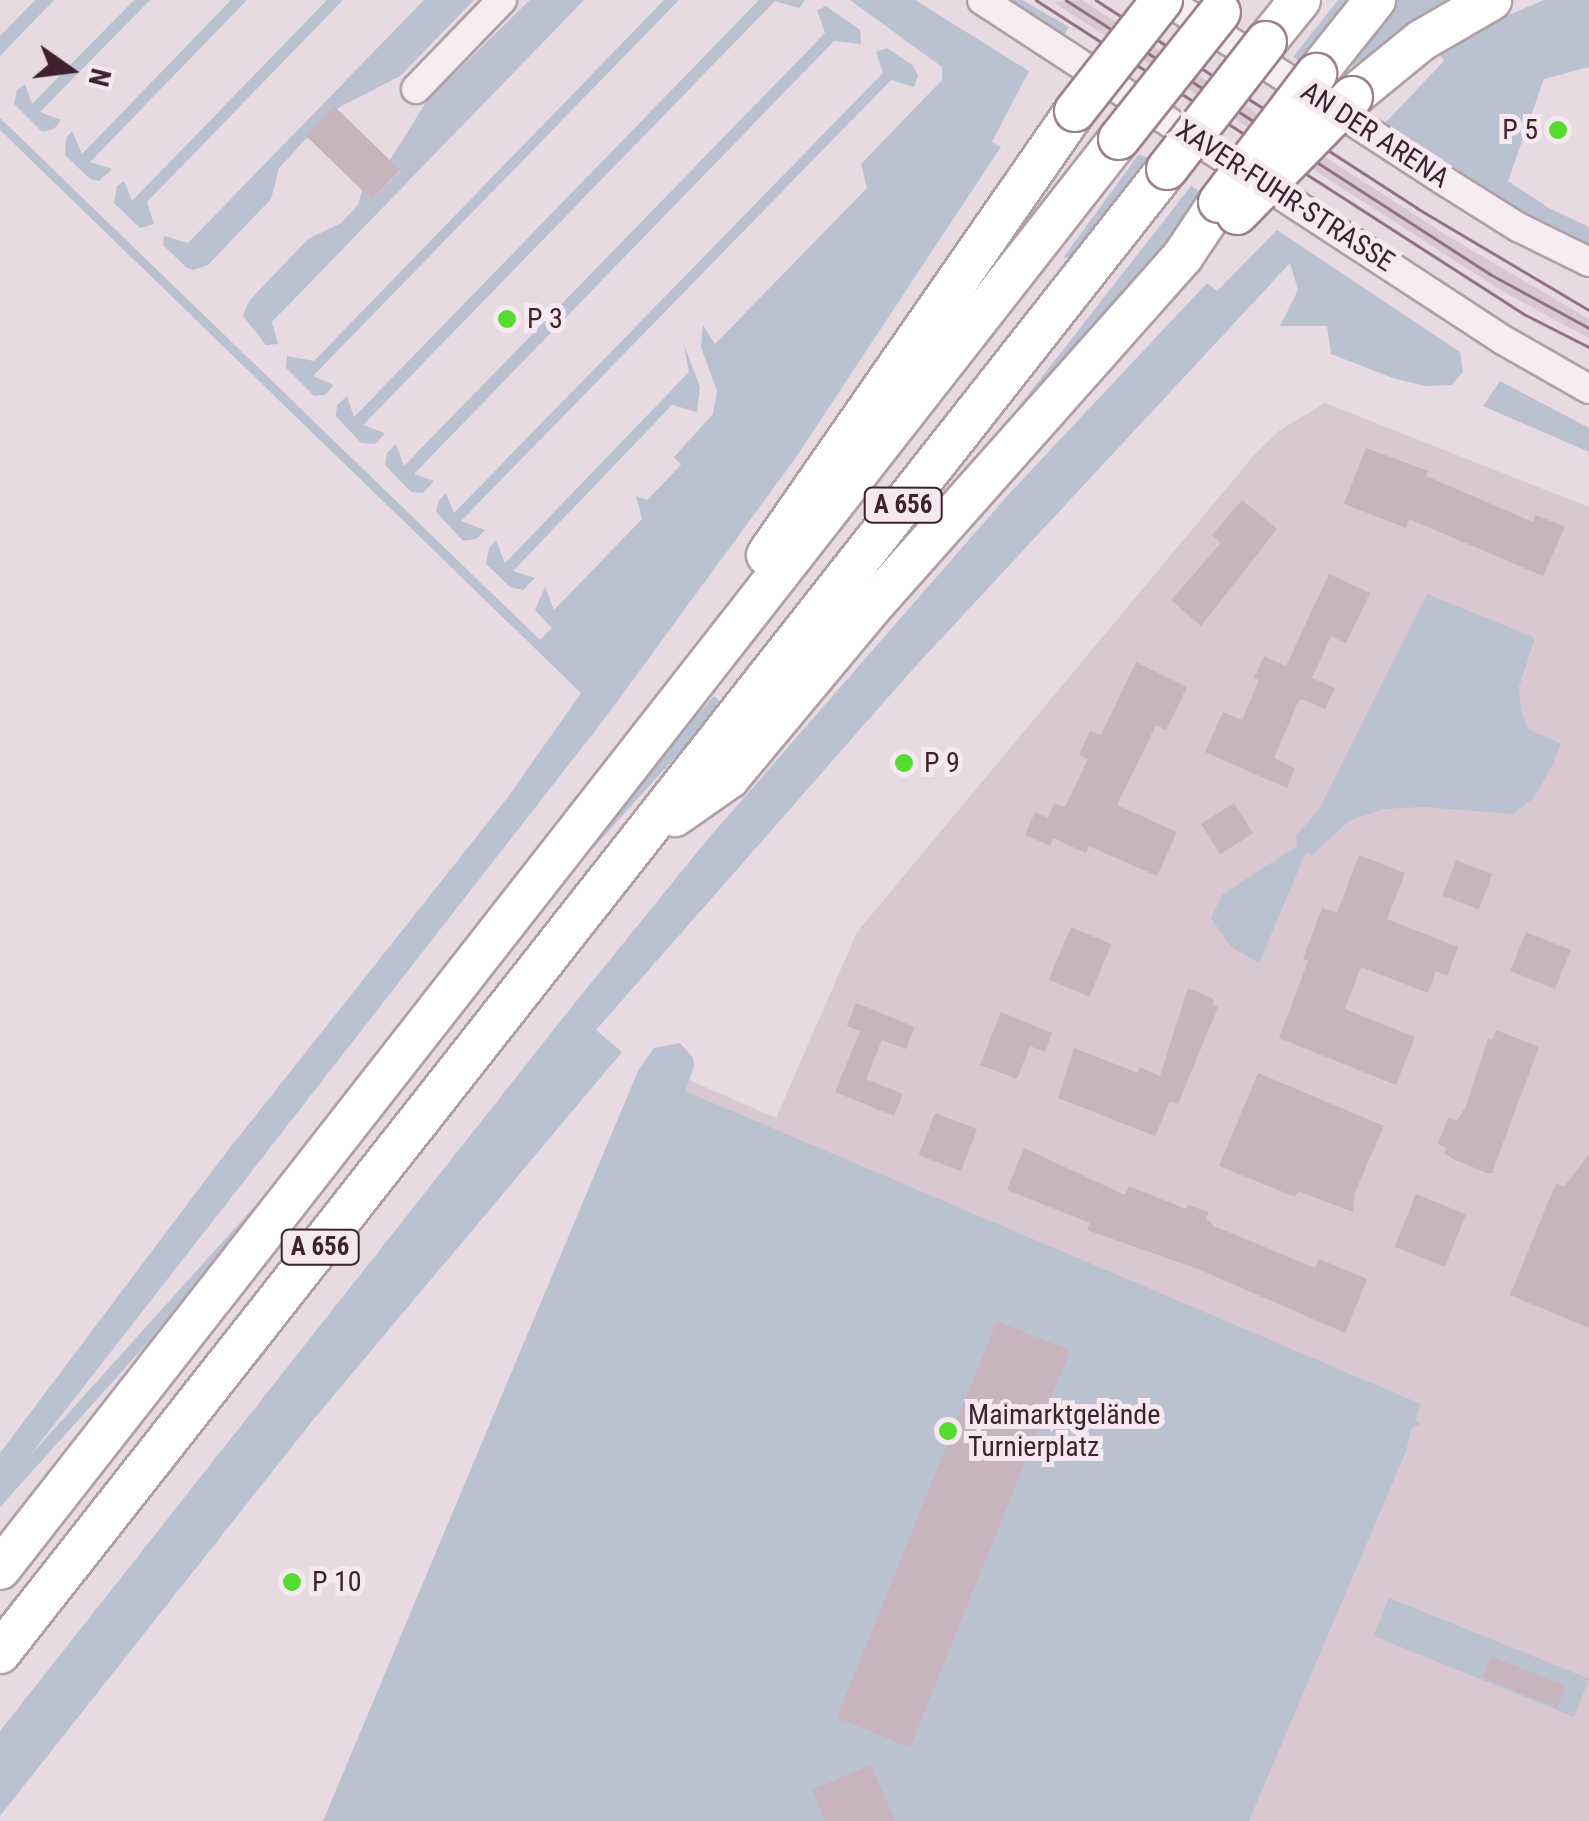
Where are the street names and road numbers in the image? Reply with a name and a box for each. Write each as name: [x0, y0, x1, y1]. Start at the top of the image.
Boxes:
street label: AN DER ARENA: [1295, 75, 1455, 195]
street label: XAVER-FUHR-STRASSE: [1170, 113, 1400, 279]
road number: A 656: [863, 485, 943, 525]
road number: A 656: [280, 1227, 360, 1267]

